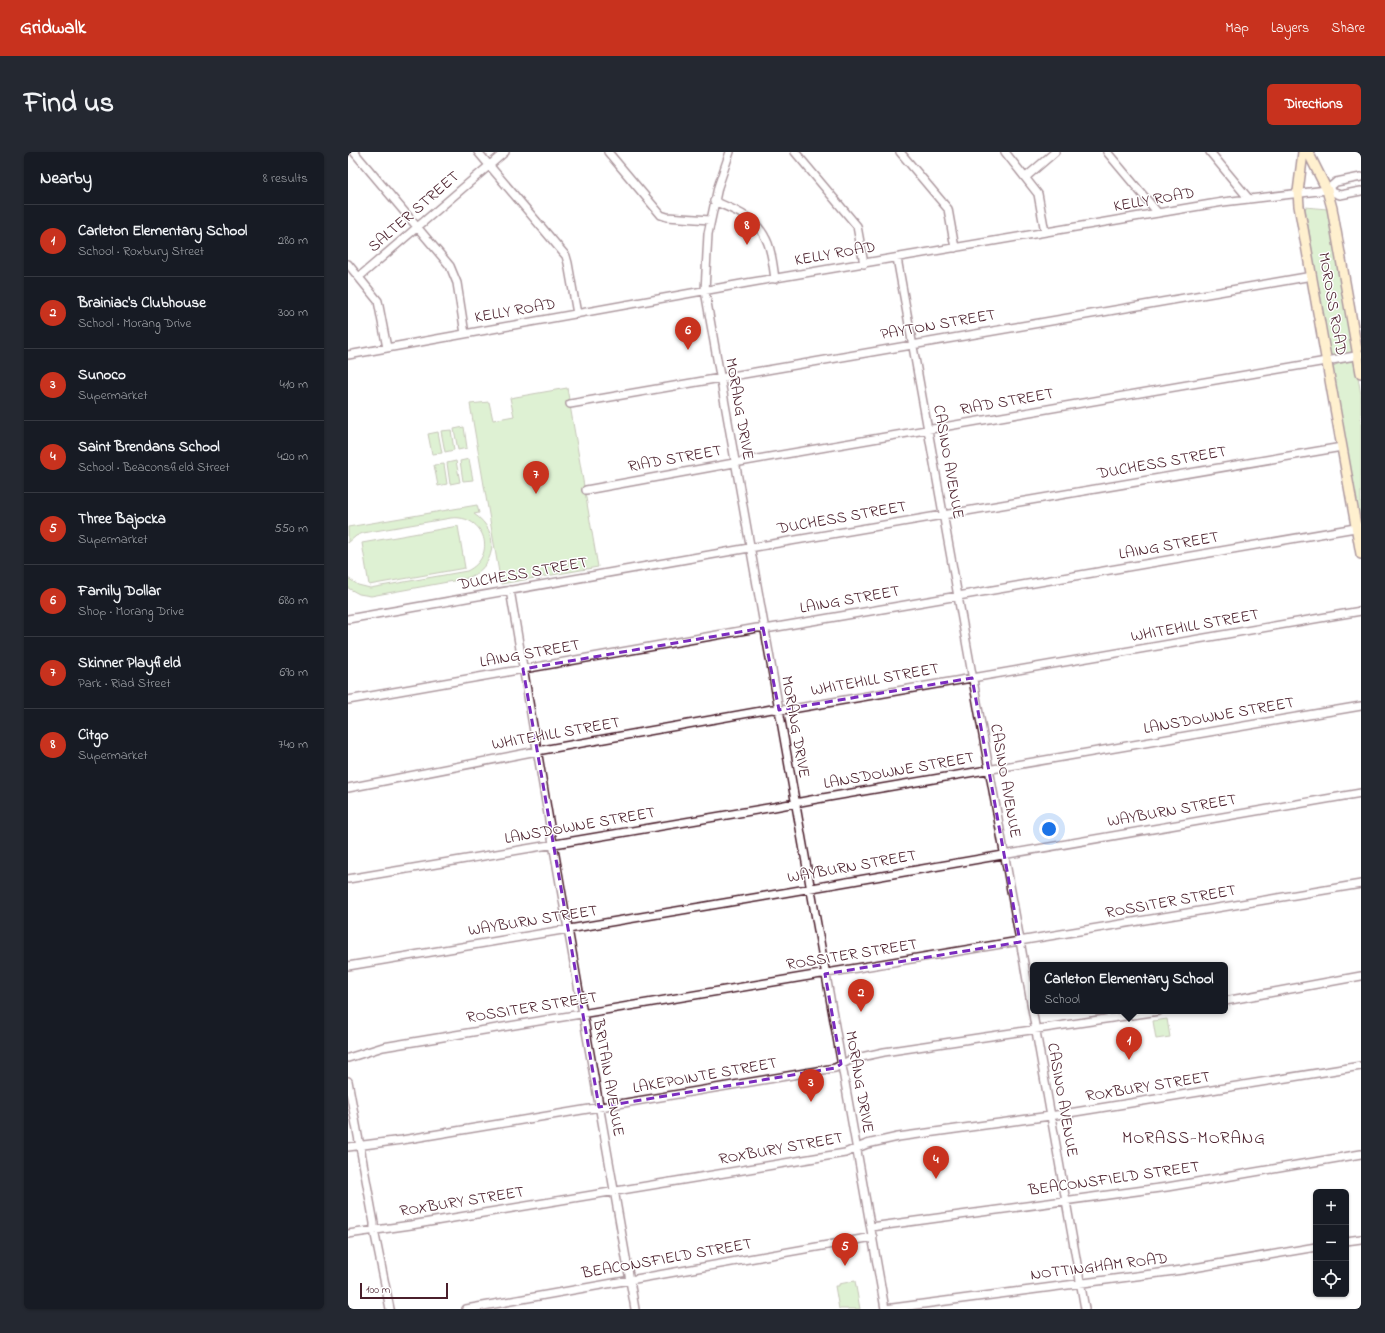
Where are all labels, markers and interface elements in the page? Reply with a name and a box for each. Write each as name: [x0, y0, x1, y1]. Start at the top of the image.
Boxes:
text: Gridwalk: [20, 15, 86, 42]
text: Map: [1225, 18, 1249, 39]
text: Layers: [1271, 18, 1309, 39]
text: Share: [1331, 18, 1365, 39]
text: Find us: [24, 84, 114, 125]
button: Directions: [1267, 84, 1361, 125]
street label: SALTER STREET: [363, 165, 465, 259]
text: Nearby: [40, 166, 92, 191]
text: 8 results: [263, 169, 308, 188]
street label: KELLY ROAD: [1112, 181, 1196, 219]
pin: 8: [734, 212, 760, 245]
text: Carleton Elementary School: [78, 220, 247, 242]
text: 1: [51, 231, 55, 250]
text: 280 m: [278, 231, 308, 250]
street label: KELLY ROAD: [793, 235, 877, 273]
text: School · Roxbury Street: [78, 242, 204, 261]
street label: MOROSS ROAD: [1311, 250, 1353, 358]
text: Brainiac's Clubhouse: [78, 292, 206, 314]
street label: KELLY ROAD: [473, 292, 557, 330]
text: 2: [50, 303, 56, 322]
text: 300 m: [278, 303, 308, 322]
street label: PAYTON STREET: [878, 303, 998, 347]
text: School · Morang Drive: [78, 314, 191, 333]
pin: 6: [675, 317, 701, 350]
street label: MORANG DRIVE: [718, 356, 760, 462]
text: Sunoco: [78, 364, 126, 386]
text: 3: [50, 375, 56, 394]
text: 410 m: [280, 375, 308, 394]
street label: RIAD STREET: [958, 382, 1056, 422]
text: Supermarket: [78, 386, 148, 405]
street label: CASINO AVENUE: [926, 403, 970, 521]
text: Saint Brendans School: [78, 436, 220, 458]
street label: RIAD STREET: [626, 439, 724, 479]
street label: DUCHESS STREET: [1094, 440, 1229, 486]
text: 4: [50, 447, 56, 466]
text: 420 m: [277, 447, 308, 466]
text: School · Beaconsfield Street: [78, 458, 230, 477]
pin: 7: [523, 461, 549, 494]
street label: DUCHESS STREET: [774, 495, 909, 541]
text: Three Bajocka: [78, 508, 166, 530]
text: 5: [49, 519, 57, 538]
text: 550 m: [274, 519, 308, 538]
street label: LAING STREET: [1117, 525, 1221, 567]
text: Supermarket: [78, 530, 148, 549]
street label: DUCHESS STREET: [455, 551, 590, 597]
street label: LAING STREET: [798, 579, 902, 621]
text: Family Dollar: [78, 580, 161, 602]
text: 6: [50, 591, 56, 610]
text: 680 m: [278, 591, 308, 610]
text: Shop · Morang Drive: [78, 602, 184, 621]
street label: WHITEHILL STREET: [1129, 603, 1261, 649]
street label: LAING STREET: [478, 633, 582, 675]
text: Skinner Playfield: [78, 652, 181, 674]
street label: WHITEHILL STREET: [809, 657, 941, 703]
text: 7: [50, 663, 56, 682]
text: 690 m: [279, 663, 308, 682]
text: Park · Riad Street: [78, 674, 171, 693]
street label: MORANG DRIVE: [774, 674, 816, 780]
street label: LANSDOWNE STREET: [1142, 691, 1296, 741]
street label: WHITEHILL STREET: [490, 711, 622, 757]
street label: CASINO AVENUE: [983, 722, 1027, 840]
text: Citgo: [78, 724, 109, 746]
text: 8: [51, 735, 55, 754]
text: 740 m: [278, 735, 308, 754]
text: Supermarket: [78, 746, 148, 765]
street label: LANSDOWNE STREET: [822, 746, 976, 796]
street label: WAYBURN STREET: [1105, 788, 1239, 834]
street label: LANSDOWNE STREET: [503, 801, 657, 851]
your location: [1039, 819, 1059, 839]
street label: WAYBURN STREET: [785, 844, 919, 890]
street label: ROSSITER STREET: [1104, 879, 1238, 925]
street label: WAYBURN STREET: [466, 899, 600, 943]
street label: ROSSITER STREET: [785, 933, 919, 977]
popup: [1030, 962, 1228, 1014]
text: Carleton Elementary School: [1044, 968, 1214, 990]
pin: 2: [848, 979, 874, 1012]
street label: ROSSITER STREET: [465, 986, 599, 1030]
text: School: [1044, 990, 1080, 1009]
street label: BRITAIN AVENUE: [586, 1017, 630, 1139]
pin: 1: [1116, 1027, 1142, 1060]
street label: MORANG DRIVE: [838, 1029, 880, 1135]
street label: CASINO AVENUE: [1040, 1041, 1084, 1159]
street label: LAKEPOINTE STREET: [631, 1051, 779, 1101]
street label: ROXBURY STREET: [1084, 1065, 1212, 1109]
pin: 3: [798, 1069, 824, 1102]
street label: ROXBURY STREET: [717, 1126, 845, 1172]
district label: MORASS-MORANG: [1122, 1126, 1266, 1151]
pin: 4: [923, 1146, 949, 1179]
street label: BEACONSFIELD STREET: [1026, 1155, 1201, 1203]
street label: ROXBURY STREET: [398, 1180, 526, 1224]
map controls: [1313, 1189, 1349, 1297]
button: +: [1313, 1189, 1349, 1225]
button: −: [1313, 1225, 1349, 1261]
street label: BEACONSFIELD STREET: [579, 1232, 754, 1286]
pin: 5: [832, 1233, 858, 1266]
street label: NOTTINGHAM ROAD: [1029, 1247, 1169, 1287]
button: locate: [1313, 1261, 1349, 1297]
scale bar: [360, 1281, 448, 1300]
text: 100 m: [366, 1282, 390, 1298]

